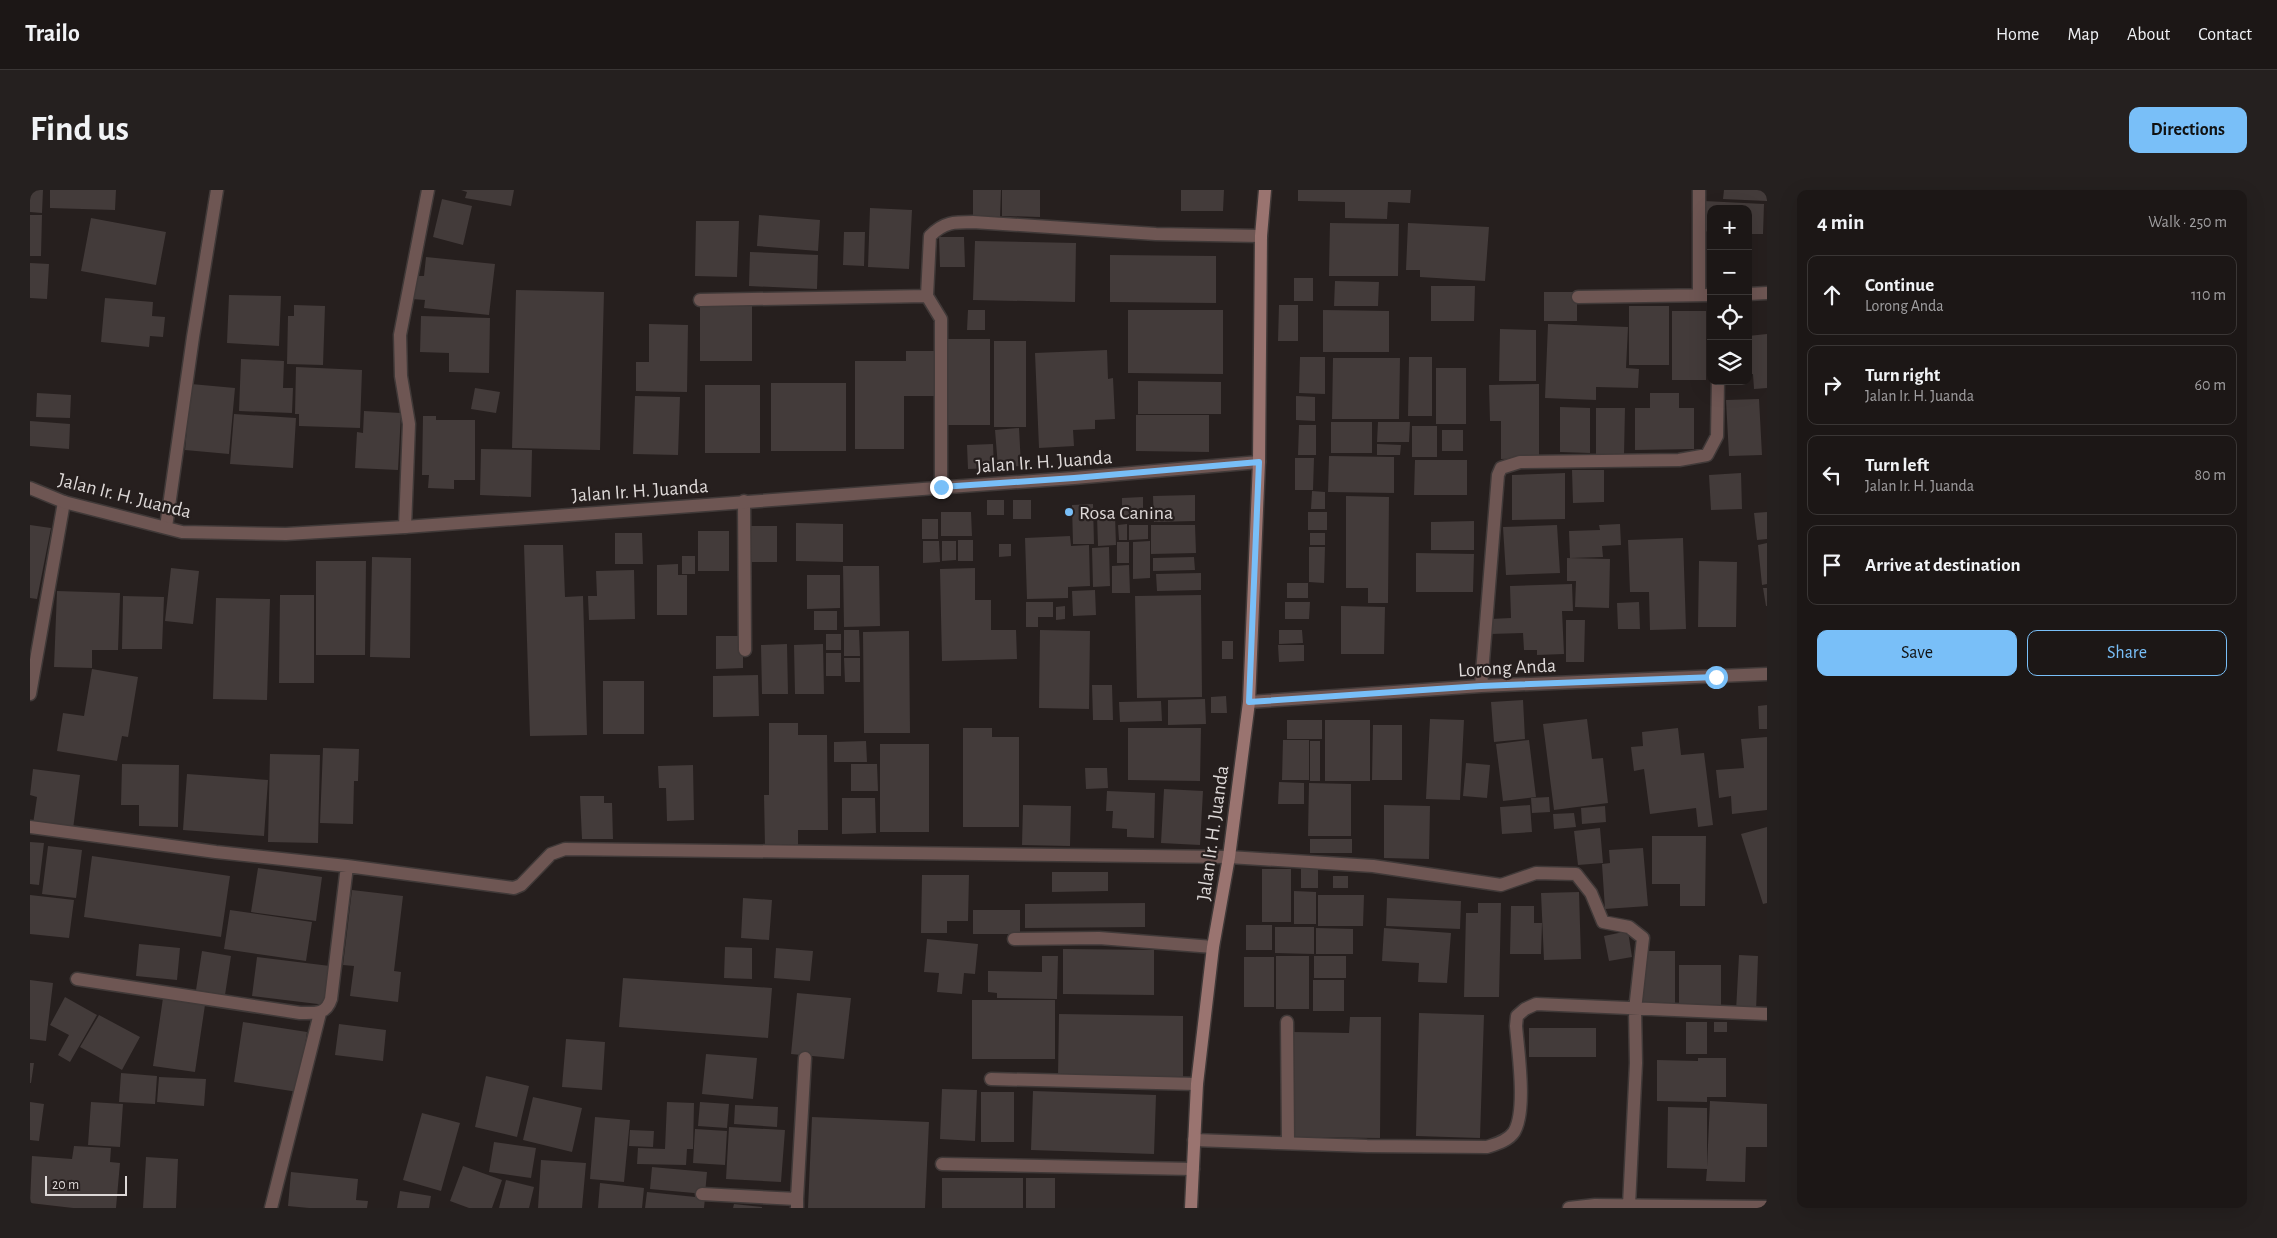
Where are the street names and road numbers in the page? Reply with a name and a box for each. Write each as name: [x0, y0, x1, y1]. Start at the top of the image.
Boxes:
street label: Jalan Ir. H. Juanda: [975, 447, 1113, 477]
street label: Jalan Ir. H. Juanda: [56, 470, 193, 522]
street label: Jalan Ir. H. Juanda: [571, 476, 709, 506]
street label: Lorong Anda: [1457, 655, 1557, 681]
street label: Jalan Ir. H. Juanda: [1194, 764, 1232, 902]

